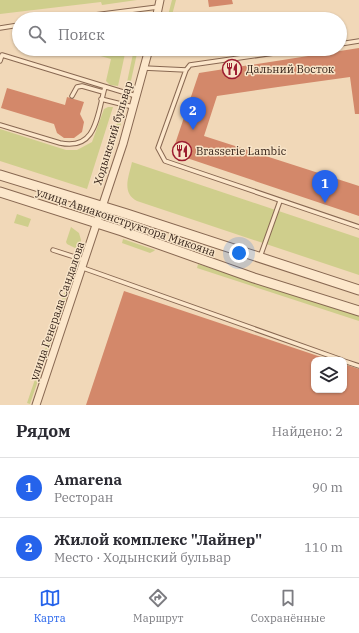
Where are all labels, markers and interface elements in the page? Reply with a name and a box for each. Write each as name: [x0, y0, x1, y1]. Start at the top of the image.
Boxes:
search box: [12, 12, 347, 56]
icon: search: [26, 23, 48, 45]
text: Поиск: [58, 25, 105, 44]
restaurant icon: Дальний Восток: [221, 58, 243, 80]
place label: Дальний Восток: [246, 62, 335, 76]
street label: Ходынский бульвар: [91, 79, 136, 187]
pin: 2: [180, 97, 206, 130]
restaurant icon: Brasserie Lambic: [171, 140, 193, 162]
place label: Brasserie Lambic: [196, 144, 287, 158]
pin: 1: [312, 170, 338, 203]
street label: улица Авиаконструктора Микояна: [35, 185, 217, 259]
street label: улица Генерала Сандалова: [27, 240, 87, 382]
your location: [229, 243, 249, 263]
map controls: [311, 357, 347, 393]
button: layers: [311, 357, 347, 393]
text: Рядом: [16, 420, 71, 442]
text: Найдено: 2: [272, 423, 343, 440]
text: Amarena: [54, 470, 122, 489]
text: 1: [25, 479, 33, 496]
text: 90 m: [312, 479, 343, 496]
text: Ресторан: [54, 489, 113, 506]
text: Жилой комплекс "Лайнер": [54, 530, 262, 549]
text: 2: [25, 539, 33, 556]
text: 110 m: [304, 539, 343, 556]
text: Место · Ходынский бульвар: [54, 549, 231, 566]
tab: Карта: [34, 587, 66, 625]
tab: Маршрут: [133, 587, 183, 625]
tab: Сохранённые: [251, 587, 325, 625]

